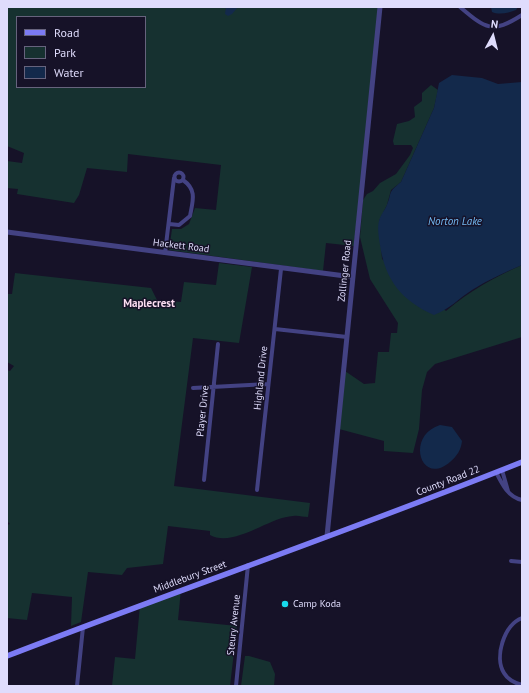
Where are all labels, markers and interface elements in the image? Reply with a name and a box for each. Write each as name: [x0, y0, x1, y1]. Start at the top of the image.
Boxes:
legend: [16, 16, 146, 88]
north arrow: [473, 16, 513, 56]
text: N: [490, 17, 499, 31]
text: Road: [54, 25, 79, 40]
text: Park: [54, 45, 76, 60]
text: Water: [54, 65, 84, 80]
water label: Norton Lake: [428, 215, 482, 229]
street label: Hackett Road: [152, 237, 210, 255]
street label: Zollinger Road: [336, 240, 354, 302]
district label: Maplecrest: [123, 297, 175, 311]
street label: Highland Drive: [252, 346, 270, 410]
street label: Player Drive: [194, 385, 212, 437]
street label: County Road 22: [415, 463, 481, 499]
street label: Middlebury Street: [152, 558, 228, 596]
street label: Steury Avenue: [225, 594, 243, 656]
place label: Camp Koda: [293, 598, 341, 610]
marker: Camp Koda: [280, 599, 290, 609]

